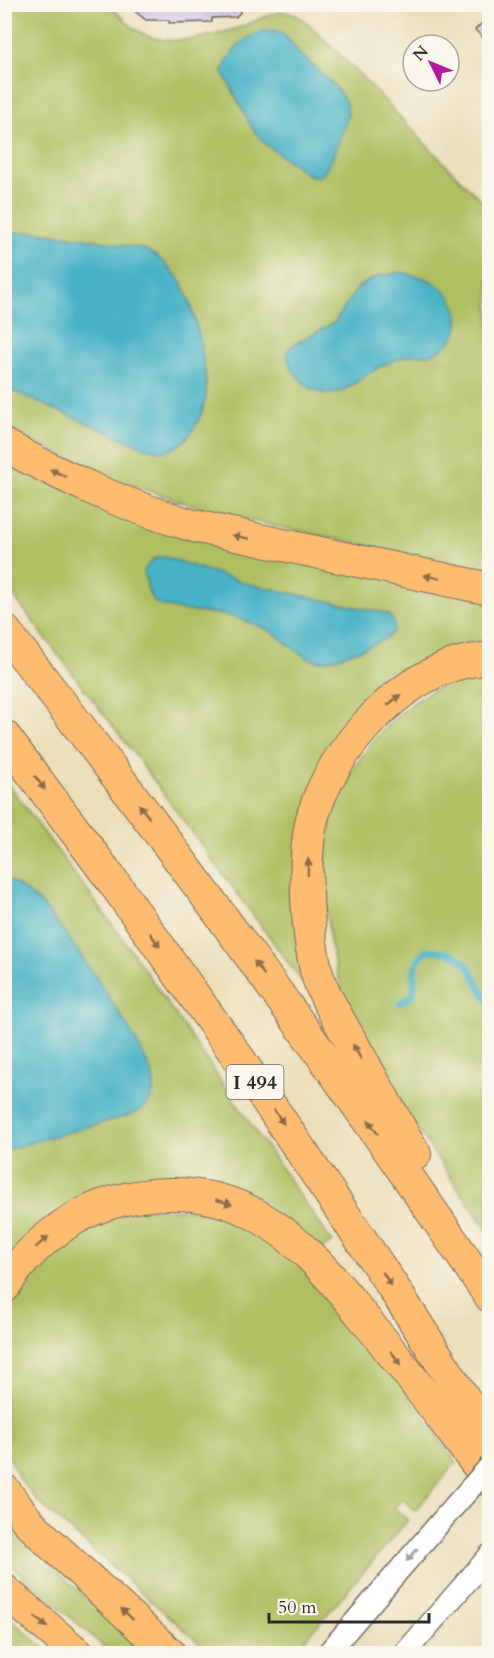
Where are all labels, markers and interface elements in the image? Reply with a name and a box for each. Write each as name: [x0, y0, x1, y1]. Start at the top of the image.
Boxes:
north arrow: [401, 33, 461, 93]
text: N: [408, 41, 434, 66]
one-way arrow: [49, 468, 66, 478]
one-way arrow: [232, 531, 251, 541]
one-way arrow: [422, 572, 441, 581]
one-way arrow: [386, 694, 401, 707]
one-way arrow: [33, 775, 45, 790]
one-way arrow: [137, 803, 150, 819]
one-way arrow: [303, 858, 313, 877]
one-way arrow: [149, 932, 161, 948]
one-way arrow: [253, 961, 265, 977]
one-way arrow: [351, 1044, 362, 1060]
road number: I 494: [226, 1065, 284, 1099]
one-way arrow: [273, 1108, 285, 1124]
one-way arrow: [367, 1119, 379, 1135]
one-way arrow: [215, 1198, 233, 1207]
one-way arrow: [34, 1236, 50, 1249]
one-way arrow: [382, 1271, 393, 1287]
one-way arrow: [390, 1351, 402, 1366]
one-way arrow: [406, 1547, 419, 1562]
scale bar: [269, 1586, 430, 1624]
text: 50 m: [278, 1595, 317, 1620]
one-way arrow: [120, 1608, 135, 1621]
one-way arrow: [33, 1615, 48, 1628]

